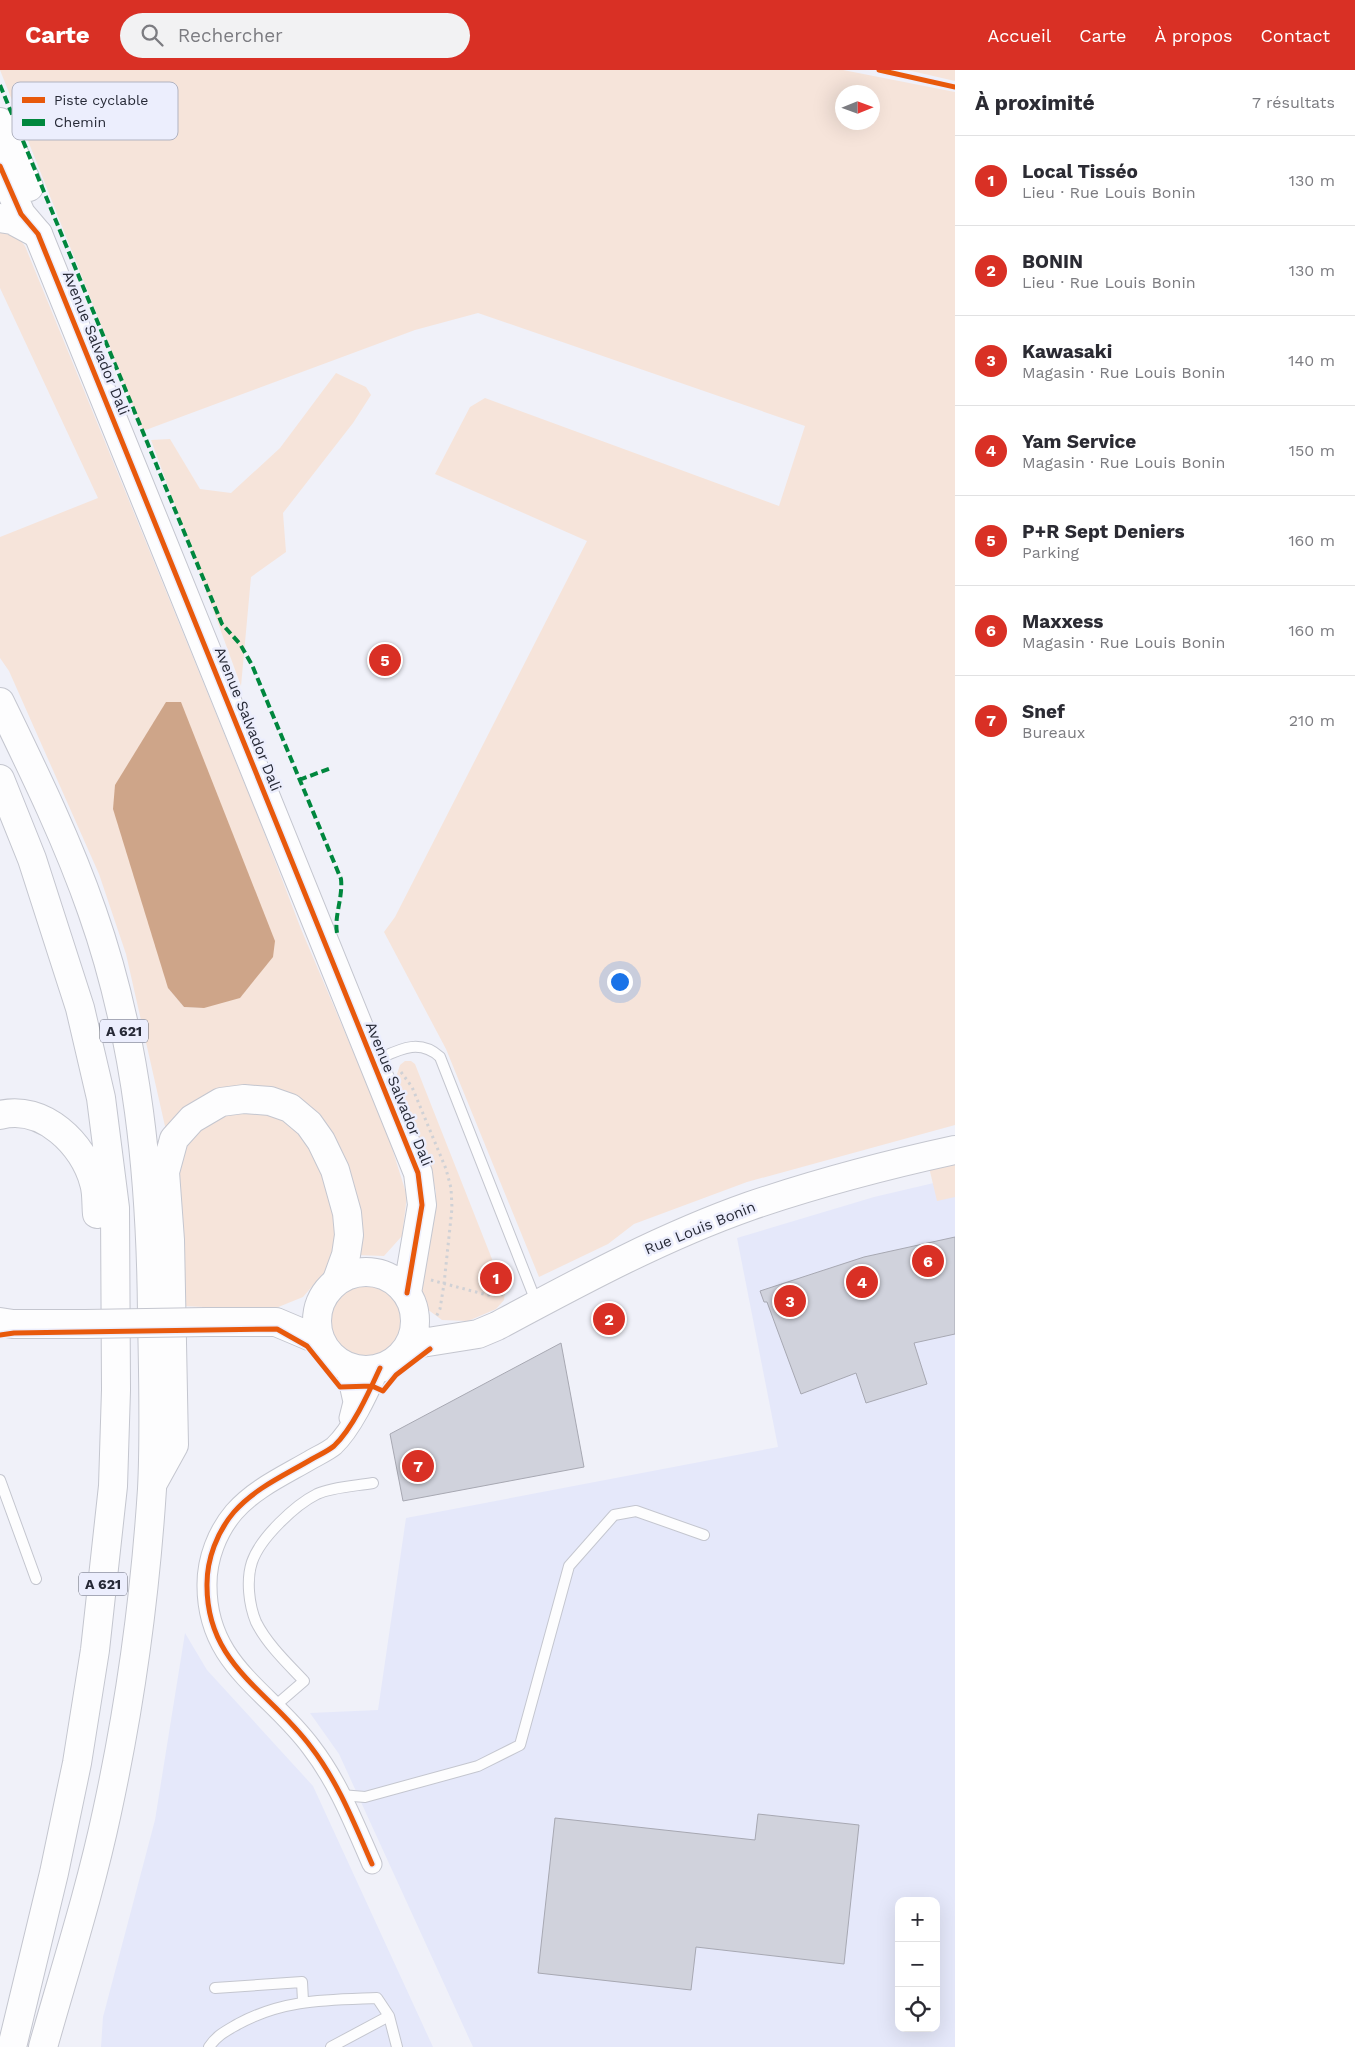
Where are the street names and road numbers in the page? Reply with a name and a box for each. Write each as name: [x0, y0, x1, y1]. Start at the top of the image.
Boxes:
street label: Avenue Salvador Dali: [59, 268, 133, 418]
street label: Avenue Salvador Dali: [211, 644, 285, 794]
road number: A 621: [100, 1019, 148, 1042]
street label: Avenue Salvador Dali: [362, 1019, 436, 1169]
street label: Rue Louis Bonin: [642, 1198, 758, 1258]
road number: A 621: [79, 1572, 127, 1596]

